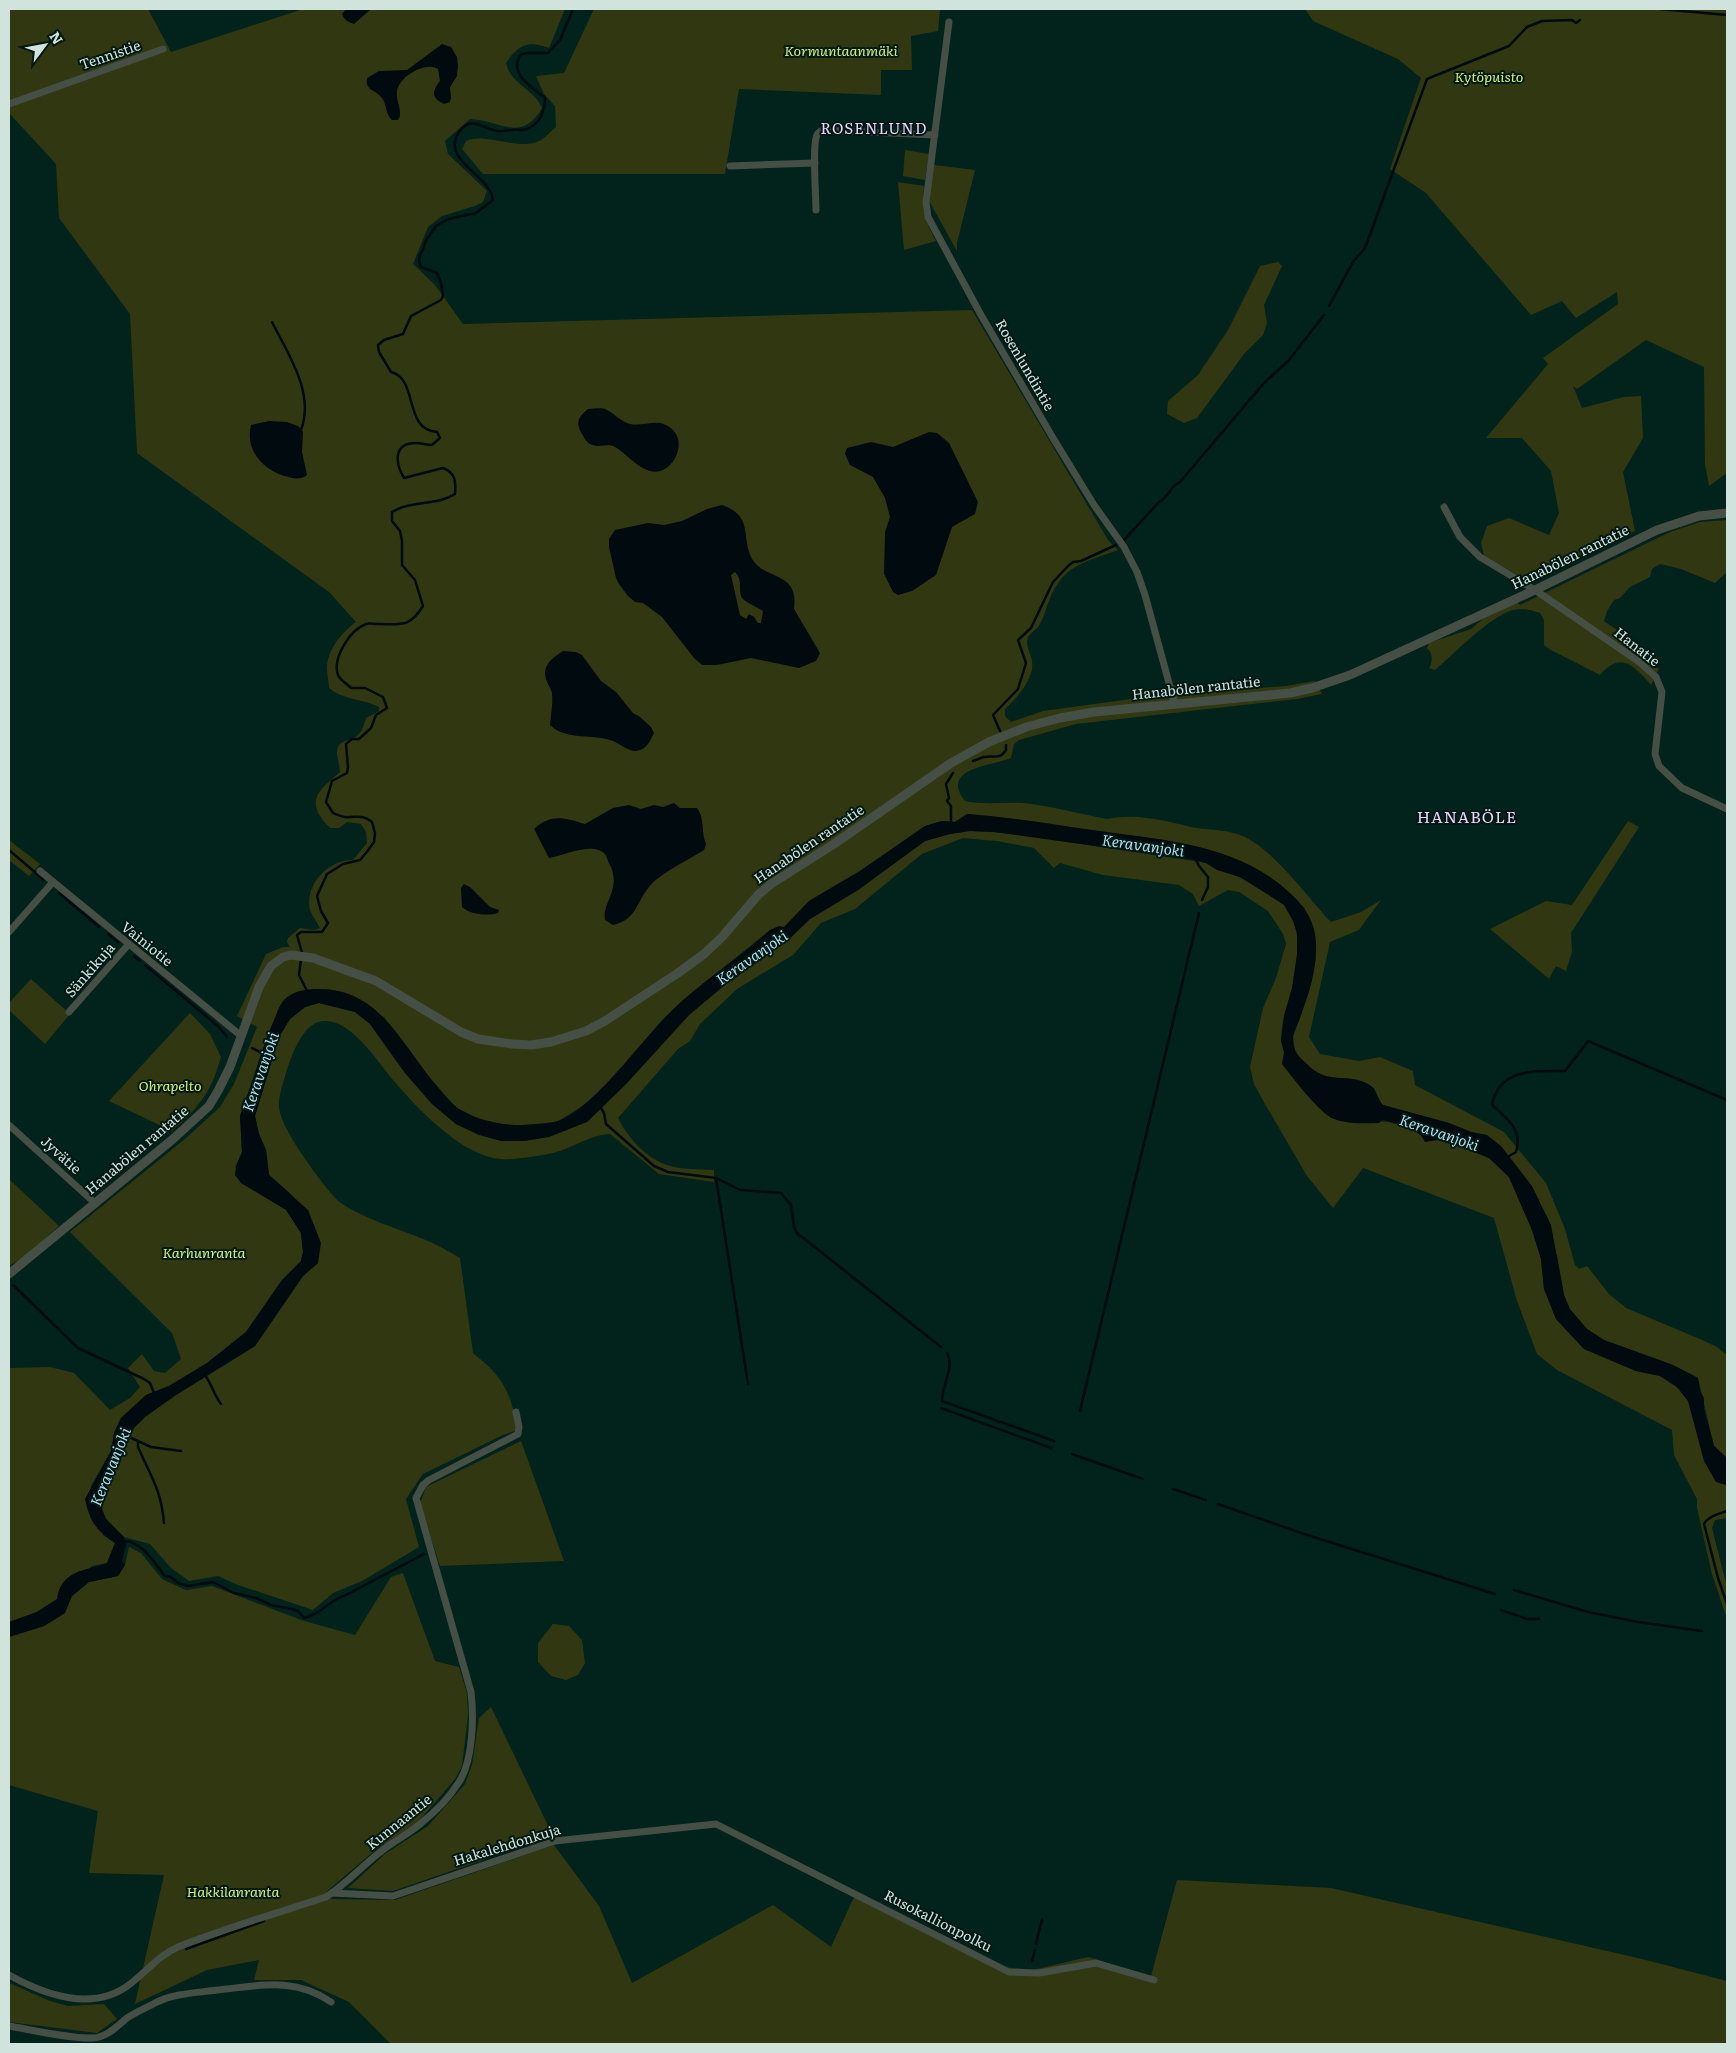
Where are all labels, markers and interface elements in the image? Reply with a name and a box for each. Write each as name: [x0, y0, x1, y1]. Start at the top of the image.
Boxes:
north arrow: [20, 20, 70, 70]
text: N: [45, 27, 69, 48]
street label: Tennistie: [76, 34, 143, 74]
park label: Kormuntaanmäki: [784, 40, 899, 60]
park label: Kytöpuisto: [1455, 66, 1523, 86]
district label: ROSENLUND: [821, 116, 927, 139]
street label: Rosenlundintie: [992, 315, 1060, 414]
street label: Hanabölen rantatie: [1507, 519, 1632, 593]
street label: Hanatie: [1611, 622, 1665, 670]
street label: Hanabölen rantatie: [1131, 670, 1261, 704]
street label: Hanabölen rantatie: [749, 799, 867, 887]
district label: HANABÖLE: [1417, 804, 1517, 828]
water label: Keravanjoki: [1101, 827, 1186, 862]
street label: Vainiotie: [118, 916, 178, 970]
water label: Keravanjoki: [711, 923, 792, 990]
street label: Sänkikuja: [60, 937, 119, 1001]
water label: Keravanjoki: [235, 1028, 284, 1114]
park label: Ohrapelto: [138, 1075, 202, 1095]
street label: Hanabölen rantatie: [81, 1100, 192, 1198]
water label: Keravanjoki: [1397, 1107, 1483, 1156]
street label: Jyvätie: [37, 1131, 86, 1178]
park label: Karhunranta: [162, 1242, 246, 1262]
water label: Keravanjoki: [83, 1423, 136, 1509]
street label: Kunnaantie: [362, 1789, 435, 1854]
street label: Hakalehdonkuja: [451, 1818, 563, 1870]
park label: Hakkilanranta: [187, 1881, 279, 1901]
street label: Rusokallionpolku: [881, 1884, 996, 1956]

